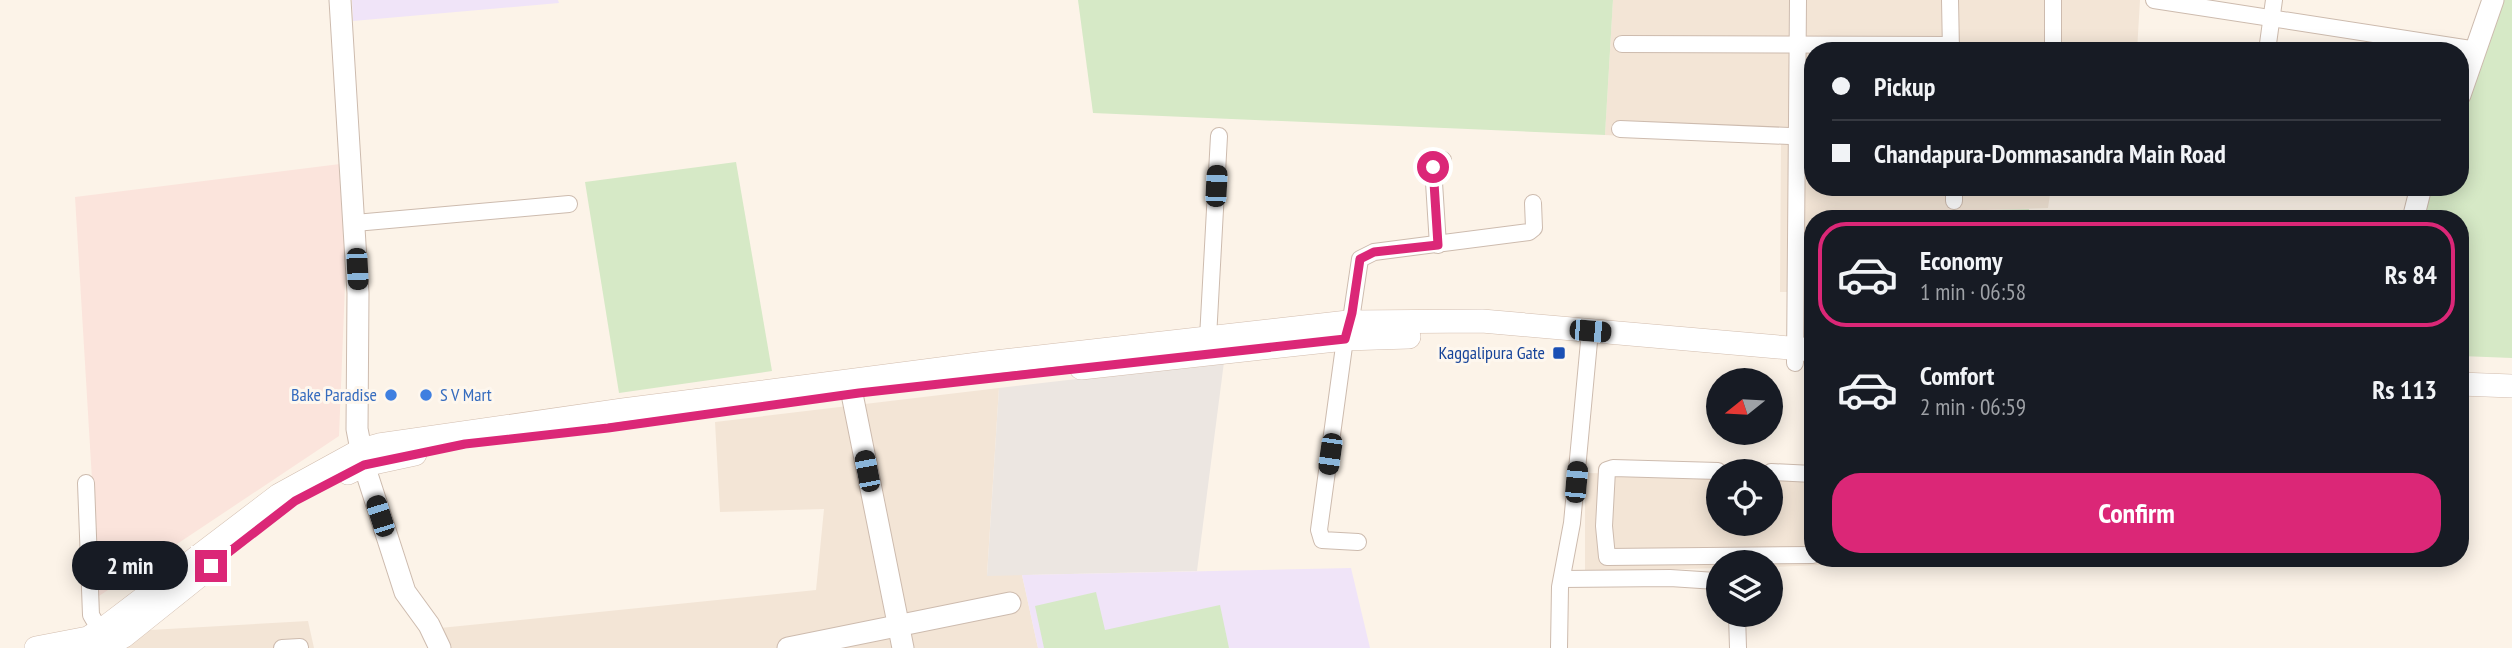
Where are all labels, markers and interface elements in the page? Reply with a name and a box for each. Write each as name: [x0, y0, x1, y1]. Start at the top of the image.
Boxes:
text: Pickup: [1874, 70, 1935, 103]
text: Chandapura-Dommasandra Main Road: [1874, 137, 2226, 170]
route start: [1417, 151, 1449, 183]
car: [1205, 164, 1228, 208]
icon: car: [1836, 243, 1899, 306]
text: Economy: [1920, 244, 2002, 277]
car: [346, 247, 369, 291]
text: Rs 84: [2385, 258, 2437, 291]
text: 1 min · 06:58: [1920, 277, 2026, 306]
car: [1569, 319, 1612, 343]
place label: Kaggalipura Gate: [1439, 341, 1545, 364]
marker: Kaggalipura Gate: [1551, 345, 1567, 361]
icon: car: [1836, 358, 1899, 421]
text: Comfort: [1920, 359, 1994, 392]
north arrow: [1706, 368, 1783, 444]
map controls: [1706, 368, 1783, 627]
text: Rs 113: [2372, 373, 2437, 406]
place label: Bake Paradise: [291, 383, 377, 406]
place label: S V Mart: [440, 383, 492, 406]
marker: Bake Paradise: [383, 387, 399, 403]
marker: S V Mart: [418, 387, 434, 403]
text: 2 min · 06:59: [1920, 392, 2026, 421]
car: [1317, 432, 1344, 476]
car: [853, 448, 882, 494]
button: locate: [1706, 459, 1783, 536]
car: [1564, 460, 1589, 504]
button: Confirm: [1832, 473, 2441, 553]
car: [364, 493, 397, 539]
callout: 2 min: [71, 542, 186, 590]
route end: [195, 550, 227, 582]
button: layers: [1706, 550, 1783, 627]
text: 2 min: [107, 551, 153, 580]

